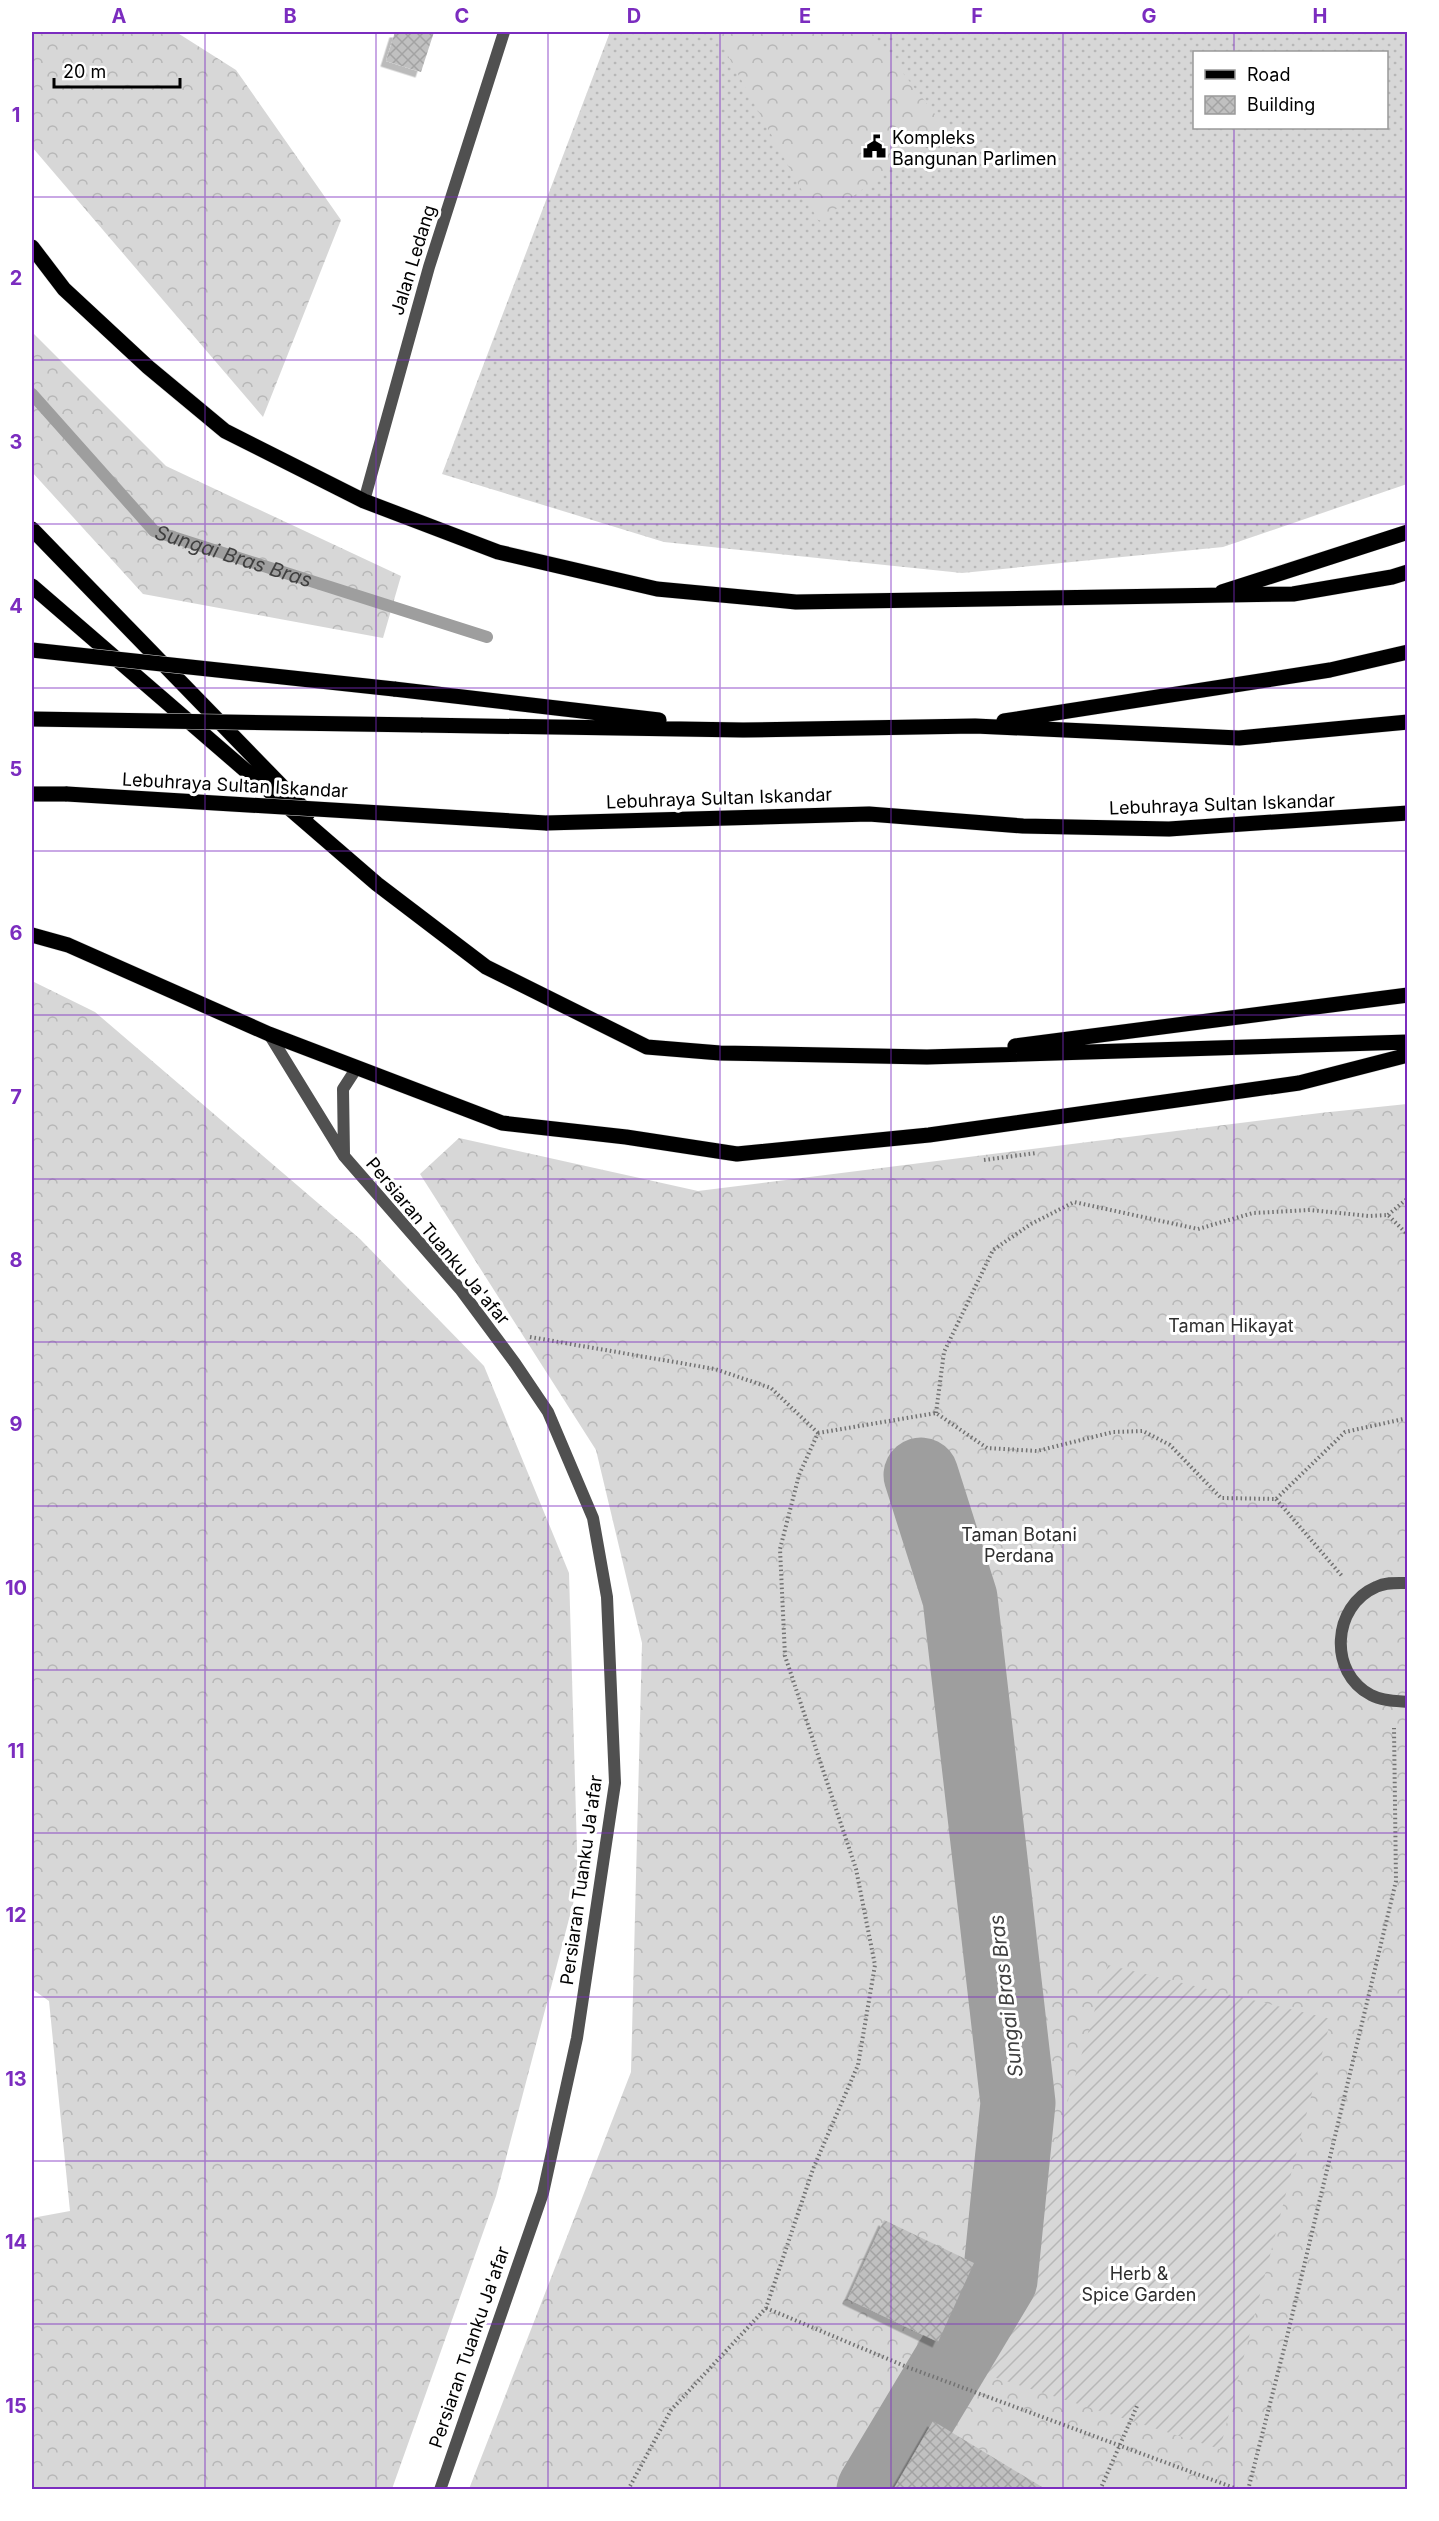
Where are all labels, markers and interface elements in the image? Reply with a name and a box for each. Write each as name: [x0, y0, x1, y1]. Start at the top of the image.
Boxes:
text: A: [112, 4, 127, 28]
text: B: [283, 4, 297, 28]
text: C: [455, 4, 469, 28]
text: D: [627, 4, 641, 28]
text: E: [799, 4, 811, 28]
text: F: [971, 4, 983, 28]
text: G: [1141, 4, 1157, 28]
text: H: [1313, 4, 1327, 28]
scale bar: [54, 51, 180, 89]
legend: [1193, 51, 1388, 129]
text: 20 m: [63, 61, 106, 82]
text: Road: [1247, 64, 1290, 85]
text: Building: [1247, 94, 1315, 115]
text: 1: [12, 103, 20, 127]
place label: Kompleks Bangunan Parlimen: [892, 127, 1057, 169]
public building icon: Kompleks Bangunan Parlimen: [861, 134, 887, 160]
street label: Jalan Ledang: [386, 202, 440, 318]
text: 2: [10, 266, 22, 290]
text: 3: [10, 430, 22, 454]
water label: Sungai Bras Bras: [152, 520, 315, 593]
text: 4: [9, 594, 23, 618]
text: 5: [10, 757, 22, 781]
street label: Lebuhraya Sultan Iskandar: [121, 769, 349, 801]
street label: Lebuhraya Sultan Iskandar: [606, 784, 833, 812]
street label: Lebuhraya Sultan Iskandar: [1109, 790, 1336, 818]
text: 6: [10, 921, 23, 945]
text: 7: [10, 1085, 22, 1109]
street label: Persiaran Tuanku Ja'afar: [362, 1153, 514, 1329]
text: 8: [9, 1248, 23, 1272]
park label: Taman Hikayat: [1168, 1315, 1294, 1336]
text: 9: [10, 1412, 23, 1436]
park label: Taman Botani Perdana: [961, 1524, 1077, 1566]
text: 10: [5, 1576, 27, 1600]
text: 11: [7, 1739, 25, 1763]
street label: Persiaran Tuanku Ja'afar: [556, 1774, 606, 1986]
text: 12: [5, 1903, 27, 1927]
water label: Sungai Bras Bras: [984, 1913, 1028, 2079]
text: 13: [5, 2067, 27, 2091]
text: 14: [5, 2230, 27, 2254]
street label: Persiaran Tuanku Ja'afar: [425, 2243, 513, 2450]
park label: Herb & Spice Garden: [1082, 2263, 1196, 2305]
text: 15: [5, 2394, 27, 2418]

